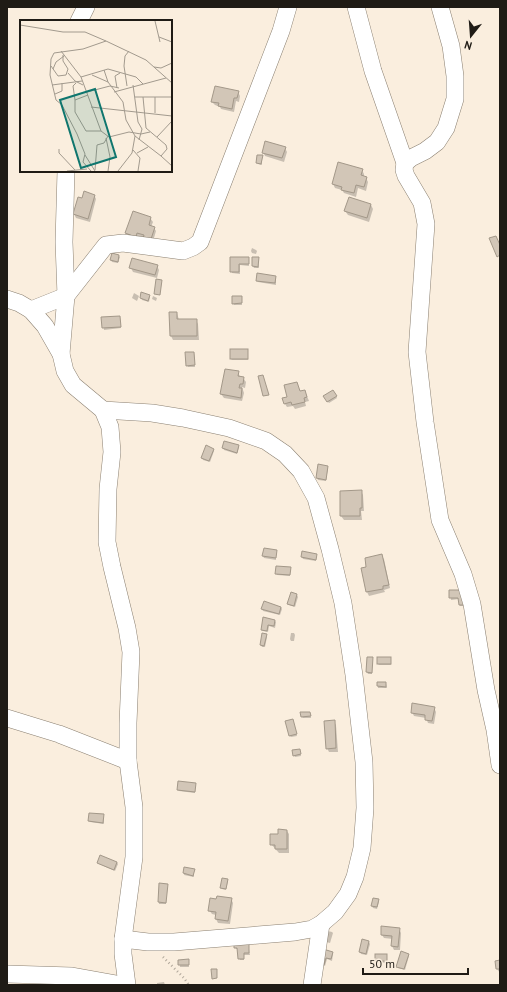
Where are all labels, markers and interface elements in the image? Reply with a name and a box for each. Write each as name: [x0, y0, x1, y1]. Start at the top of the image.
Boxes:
north arrow: [451, 16, 491, 56]
inset map: [20, 20, 172, 172]
text: N: [463, 38, 474, 53]
scale bar: [363, 950, 468, 976]
text: 50 m: [369, 956, 395, 971]

